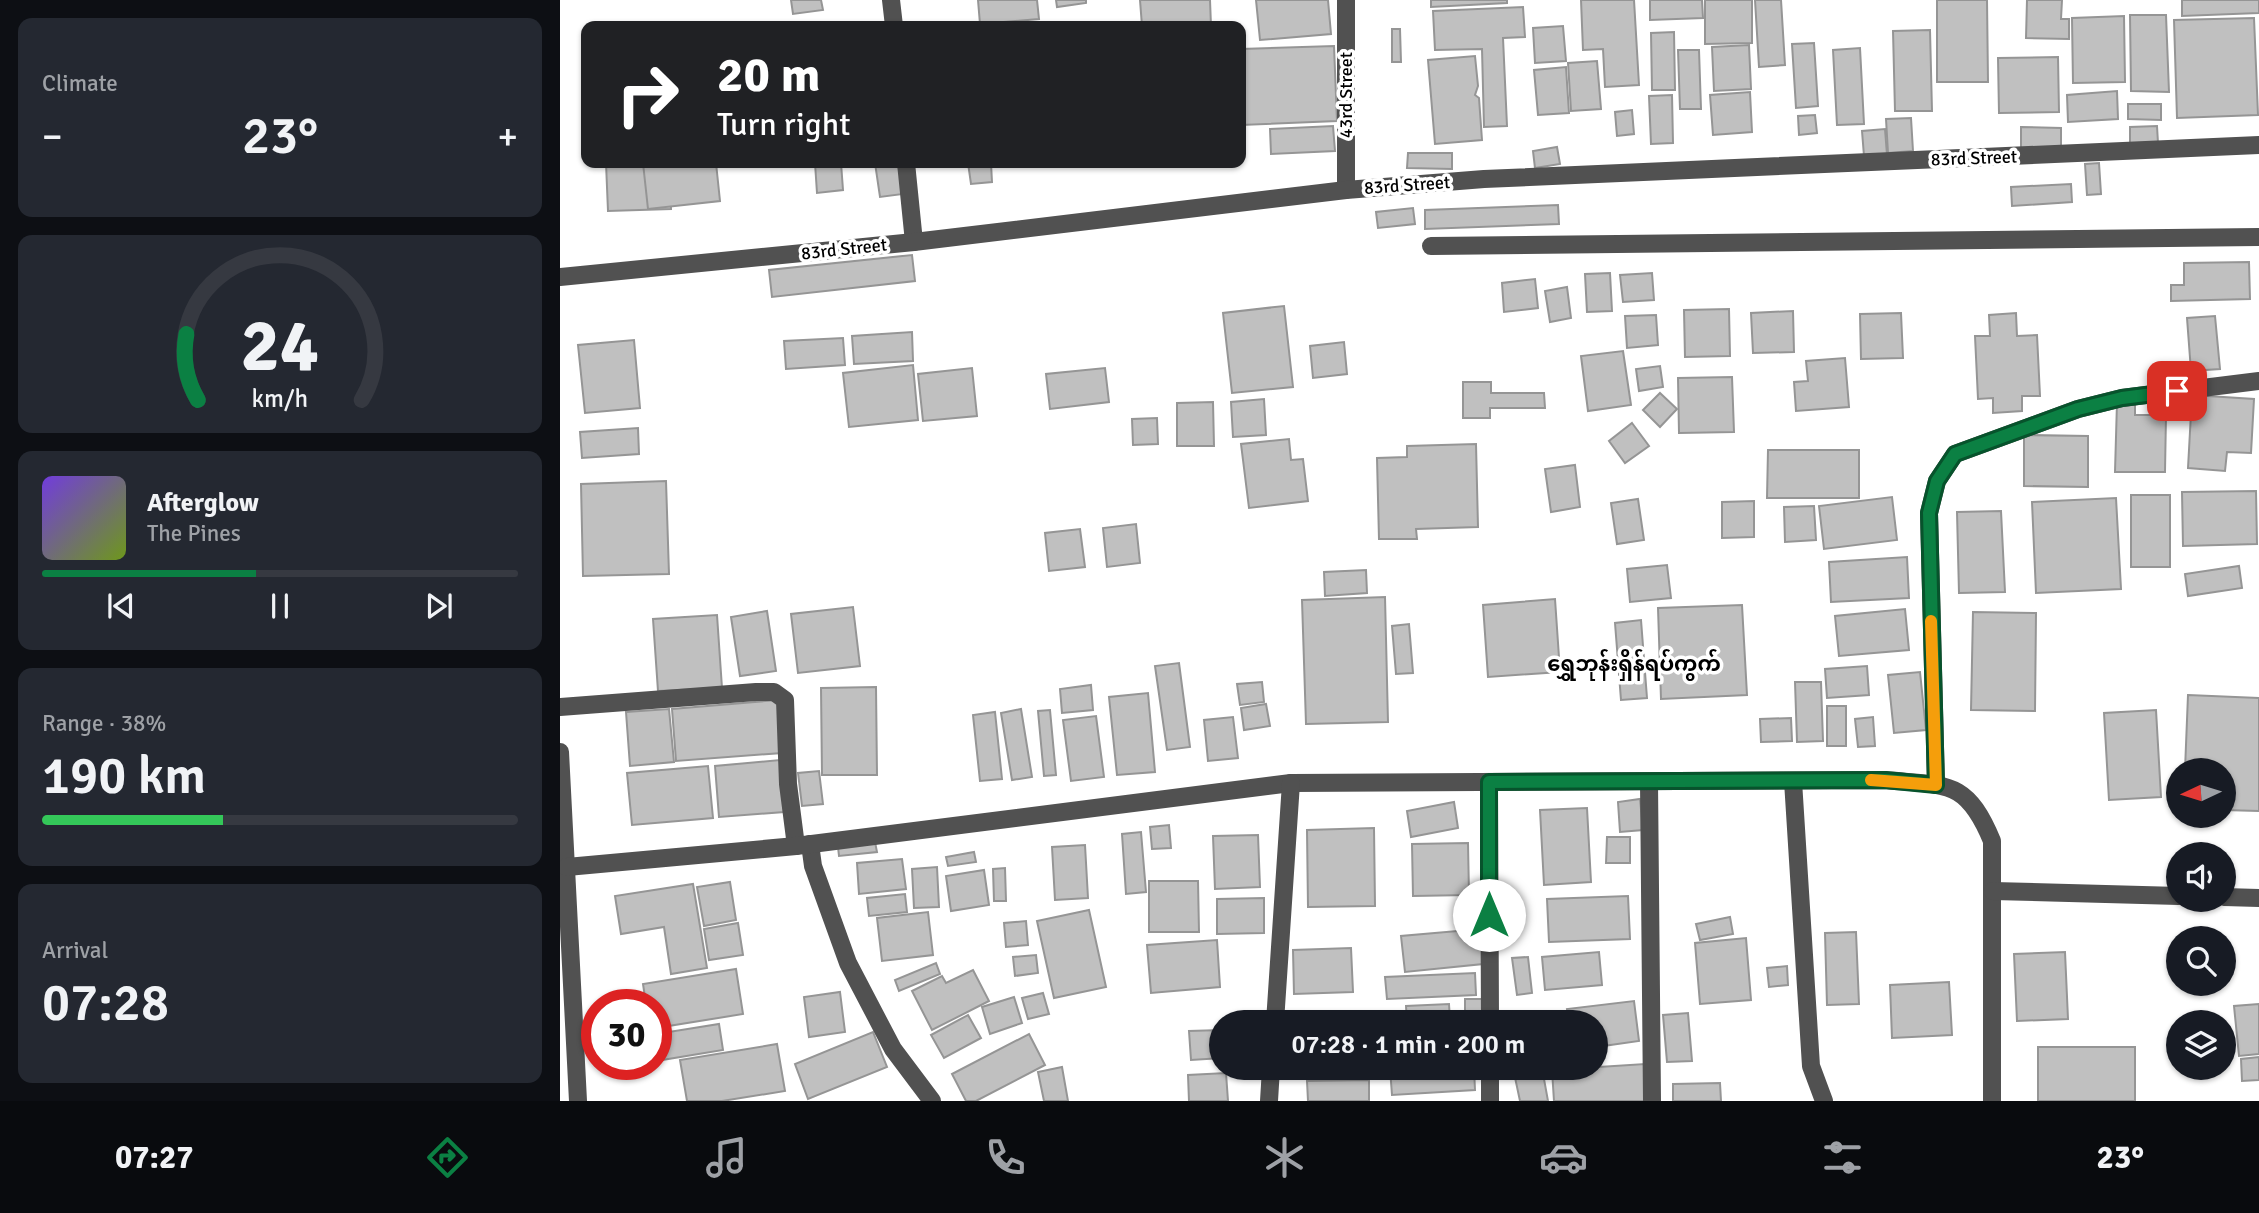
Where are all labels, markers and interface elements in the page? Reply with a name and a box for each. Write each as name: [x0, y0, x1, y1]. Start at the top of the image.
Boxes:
text: 20 m: [717, 45, 820, 105]
icon: right: [602, 49, 693, 140]
street label: 43rd Street: [1335, 52, 1357, 138]
text: Climate: [42, 69, 118, 98]
text: 23°: [242, 104, 318, 168]
text: Turn right: [717, 105, 850, 144]
text: −: [42, 113, 63, 160]
text: +: [497, 113, 518, 160]
street label: 83rd Street: [1930, 146, 2018, 170]
street label: 83rd Street: [1363, 171, 1451, 199]
street label: 83rd Street: [800, 234, 888, 264]
text: 24: [241, 302, 319, 391]
pin: [2147, 361, 2207, 421]
icon: arrive: [2158, 372, 2196, 410]
text: km/h: [252, 383, 308, 414]
text: Afterglow: [147, 487, 259, 519]
text: The Pines: [147, 519, 241, 548]
icon: previous: [102, 587, 140, 625]
icon: pause: [261, 587, 299, 625]
icon: next: [420, 587, 458, 625]
district label: ရွှေဘုန်းရှိန်ရပ်ကွက်: [1547, 648, 1721, 681]
text: Range · 38%: [42, 709, 166, 738]
text: 190 km: [42, 744, 206, 808]
north arrow: [2166, 758, 2236, 828]
map controls: [2166, 758, 2236, 1080]
button: sound: [2166, 842, 2236, 912]
position arrow: [1452, 878, 1526, 952]
button: search: [2166, 926, 2236, 996]
text: Arrival: [42, 936, 108, 965]
text: 07:28: [42, 971, 169, 1035]
speed limit sign: 30: [581, 989, 672, 1080]
button: layers: [2166, 1010, 2236, 1080]
text: 07:28 · 1 min · 200 m: [1292, 1029, 1525, 1061]
icon: directions: [423, 1133, 472, 1182]
icon: music: [702, 1133, 751, 1182]
icon: phone: [981, 1133, 1030, 1182]
icon: climate: [1260, 1133, 1309, 1182]
icon: car: [1539, 1133, 1588, 1182]
icon: filters: [1818, 1133, 1867, 1182]
text: 07:27: [115, 1138, 193, 1177]
text: 23°: [2097, 1138, 2144, 1177]

